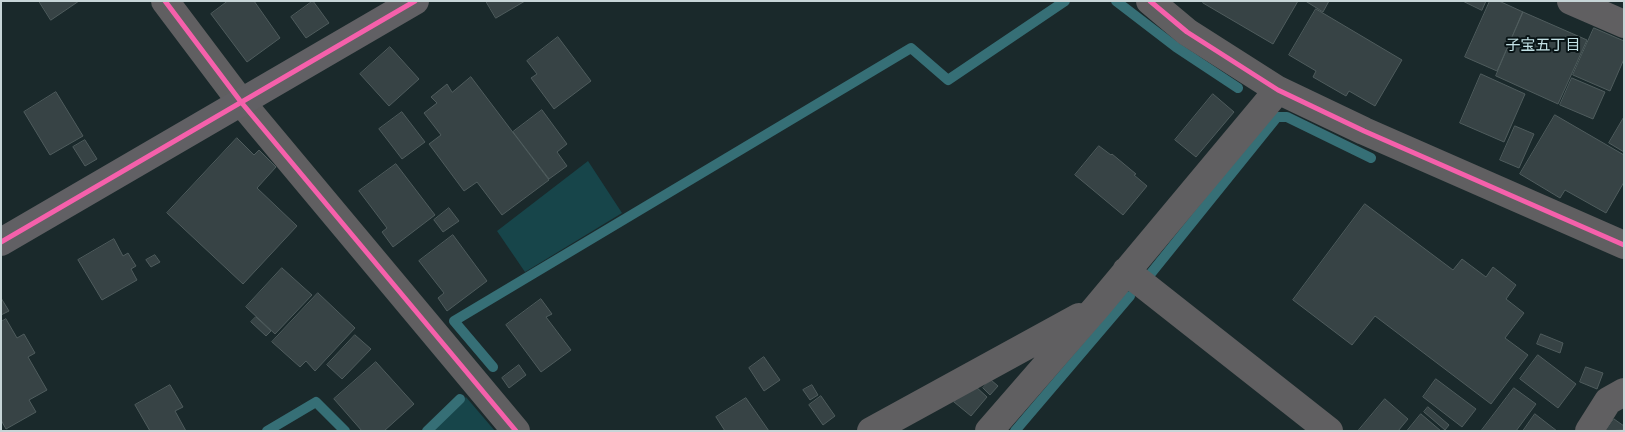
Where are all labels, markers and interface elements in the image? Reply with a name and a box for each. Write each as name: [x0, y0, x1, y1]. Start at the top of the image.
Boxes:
district label: 子宝五丁目: [1506, 37, 1580, 55]

